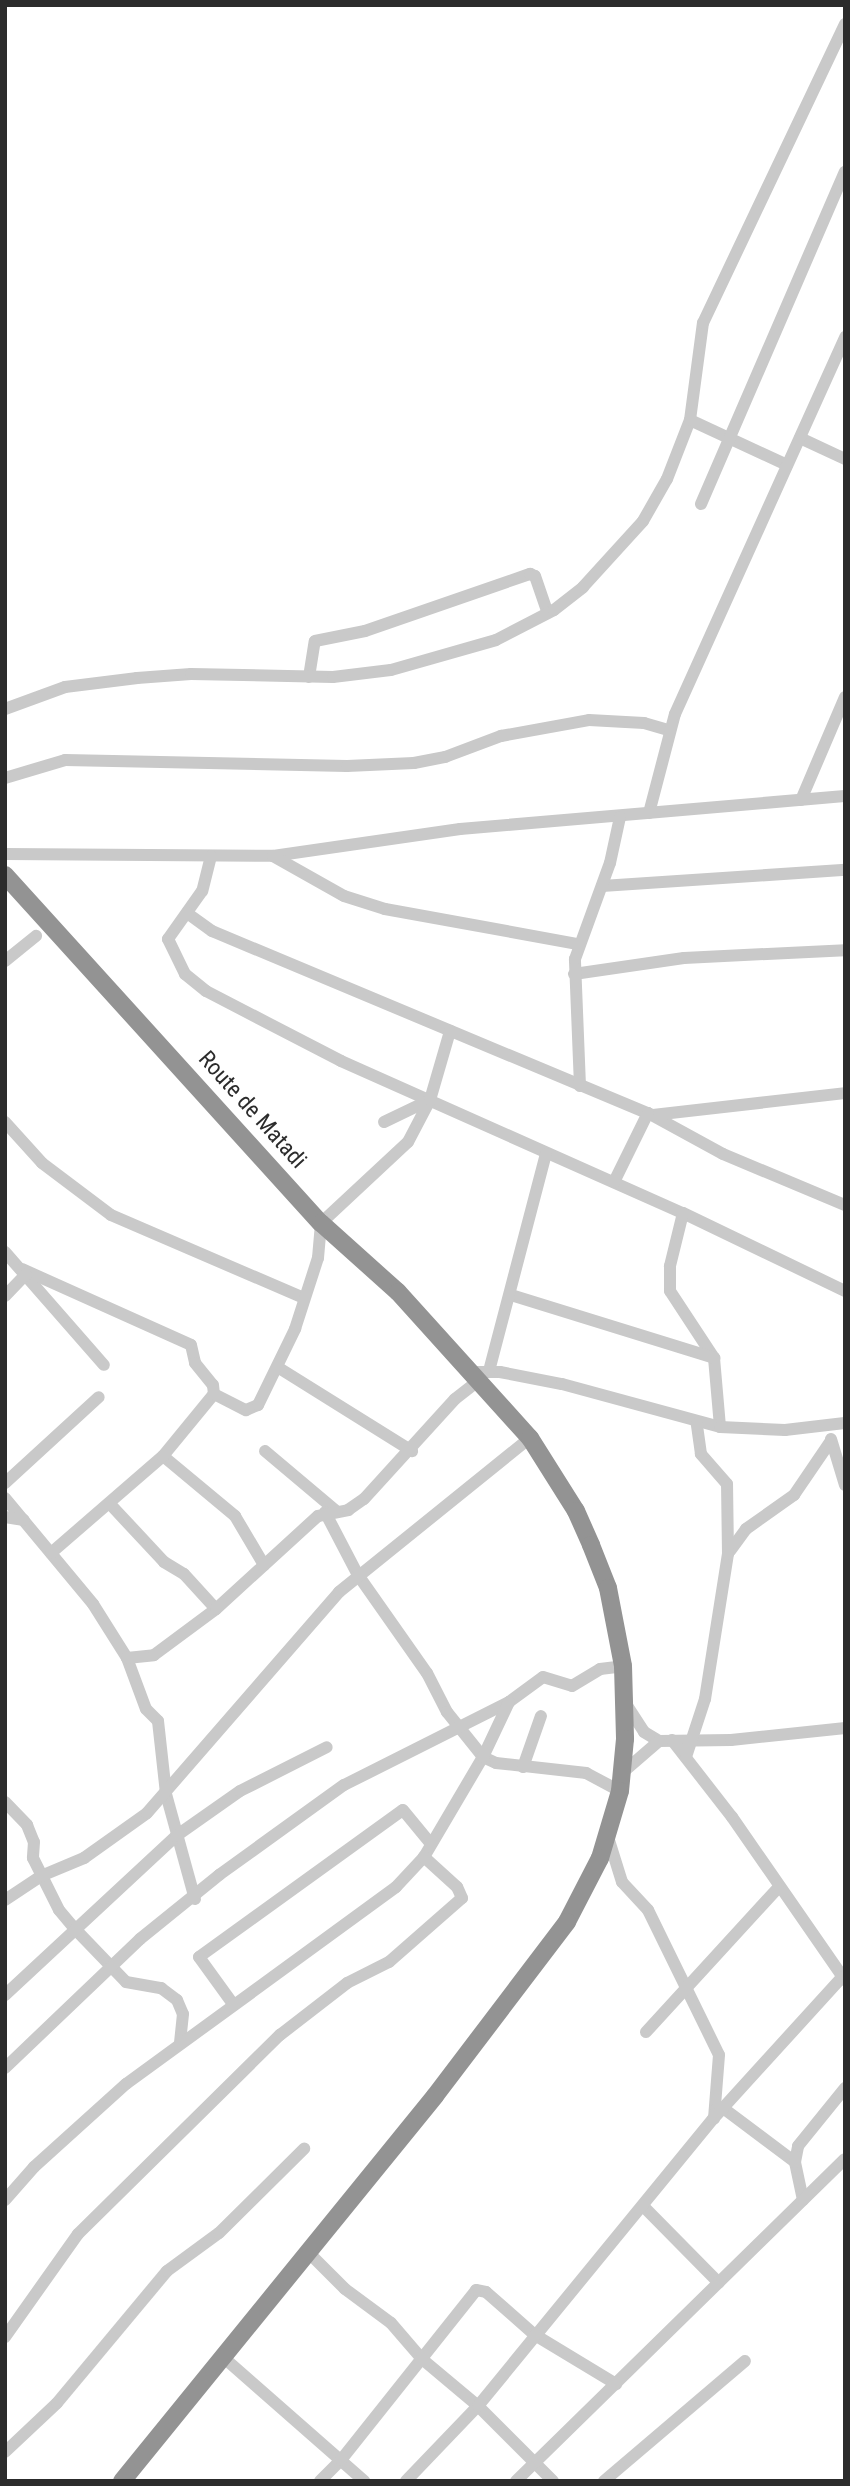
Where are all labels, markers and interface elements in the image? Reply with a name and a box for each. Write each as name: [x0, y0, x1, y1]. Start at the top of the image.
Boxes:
street label: Route de Matadi: [192, 1046, 312, 1174]

